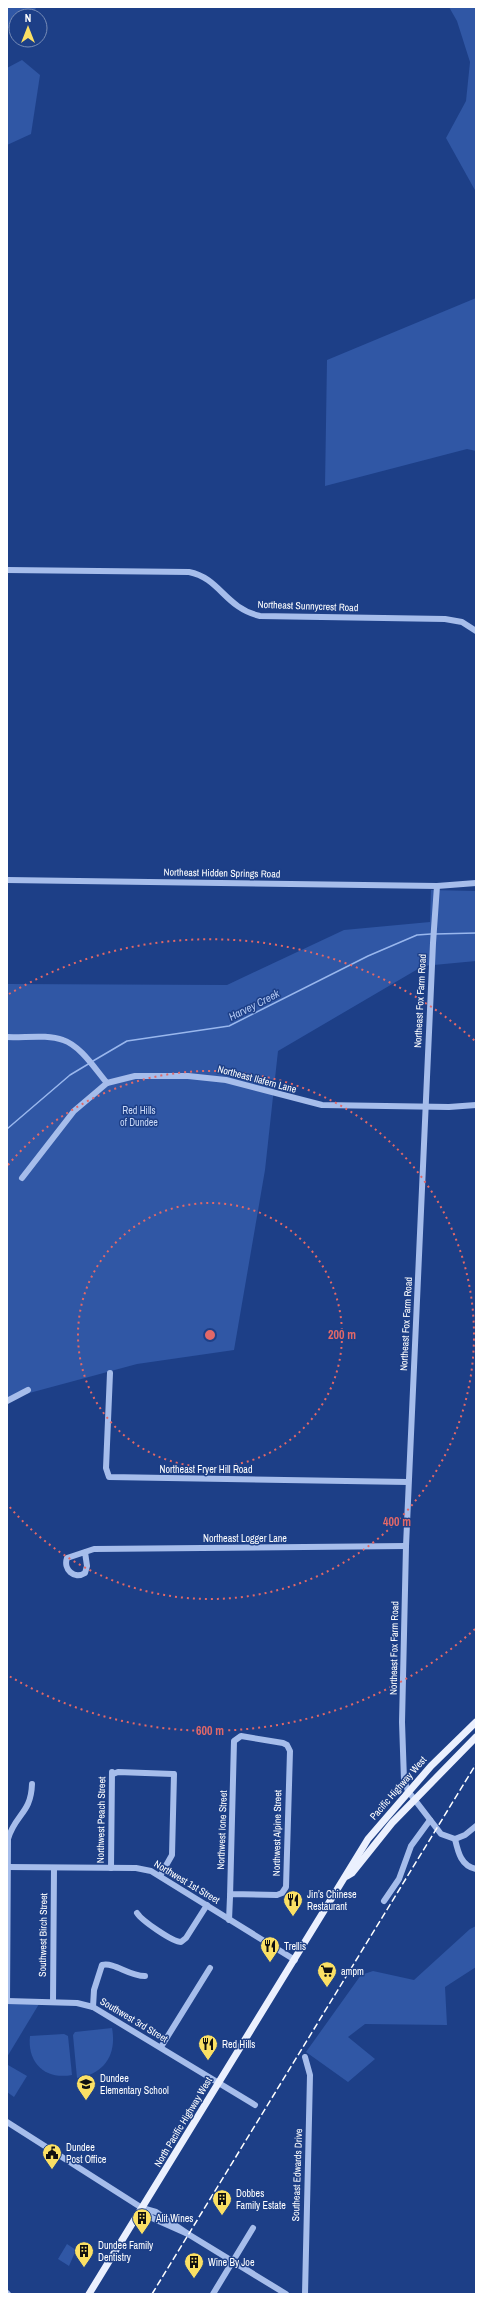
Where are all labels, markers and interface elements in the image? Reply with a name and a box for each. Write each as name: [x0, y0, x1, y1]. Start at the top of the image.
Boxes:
north arrow: [8, 8, 48, 48]
text: N: [25, 11, 31, 25]
street label: Northeast Sunnycrest Road: [257, 598, 359, 614]
street label: Northeast Hidden Springs Road: [164, 865, 280, 881]
street label: Northeast Fox Farm Road: [411, 954, 429, 1048]
water label: Harvey Creek: [226, 986, 282, 1024]
street label: Northeast Ilafern Lane: [216, 1062, 298, 1096]
park label: Red Hills of Dundee: [120, 1104, 158, 1129]
street label: Northeast Fox Farm Road: [397, 1277, 415, 1371]
text: 200 m: [328, 1327, 356, 1343]
centre of rings: [203, 1328, 217, 1342]
street label: Northeast Fryer Hill Road: [160, 1463, 252, 1476]
text: 400 m: [383, 1514, 411, 1530]
street label: Northeast Logger Lane: [203, 1532, 287, 1545]
street label: Northeast Fox Farm Road: [387, 1601, 401, 1695]
text: 600 m: [196, 1723, 224, 1739]
street label: Pacific Highway West: [367, 1753, 430, 1822]
street label: Northwest Peach Street: [94, 1776, 108, 1863]
street label: Northwest Ione Street: [214, 1789, 230, 1870]
street label: Northwest Alpine Street: [270, 1789, 284, 1876]
street label: Northwest 1st Street: [152, 1857, 223, 1907]
place label: Jin’s Chinese Restaurant: [307, 1888, 357, 1913]
restaurant icon: Jin’s Chinese Restaurant: [282, 1889, 304, 1917]
street label: Southwest Birch Street: [36, 1892, 50, 1977]
restaurant icon: Trellis: [259, 1935, 281, 1963]
place label: Trellis: [284, 1940, 306, 1953]
supermarket icon: ampm: [316, 1960, 338, 1988]
place label: ampm: [341, 1965, 364, 1978]
street label: Southwest 3rd Street: [98, 1995, 171, 2046]
restaurant icon: Red Hills: [197, 2033, 219, 2061]
place label: Red Hills: [222, 2038, 255, 2051]
place label: Dundee Elementary School: [100, 2072, 169, 2097]
school or university icon: Dundee Elementary School: [75, 2073, 97, 2101]
street label: North Pacific Highway West: [151, 2074, 215, 2169]
street label: Southeast Edwards Drive: [289, 2128, 305, 2222]
place label: Dundee Post Office: [66, 2141, 107, 2166]
public building icon: Dundee Post Office: [41, 2142, 63, 2170]
place label: Dobbes Family Estate: [236, 2187, 286, 2212]
building icon: Dobbes Family Estate: [211, 2188, 233, 2216]
building icon: Alit Wines: [131, 2207, 153, 2235]
place label: Alit Wines: [155, 2212, 193, 2225]
place label: Dundee Family Dentistry: [98, 2239, 154, 2264]
building icon: Dundee Family Dentistry: [73, 2240, 95, 2268]
building icon: Wine By Joe: [183, 2251, 205, 2279]
place label: Wine By Joe: [208, 2256, 255, 2269]

